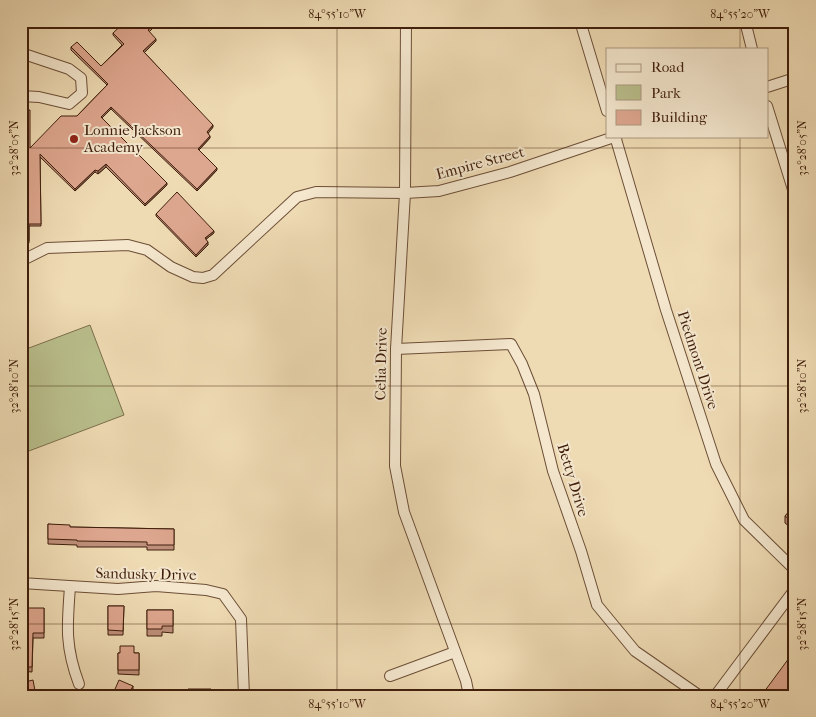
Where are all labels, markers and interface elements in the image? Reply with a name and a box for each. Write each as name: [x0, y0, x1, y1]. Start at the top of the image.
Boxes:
text: 84°55'10"W: [308, 7, 367, 21]
text: 84°55'20"W: [710, 7, 771, 21]
legend: [606, 48, 768, 138]
text: Road: [651, 58, 685, 76]
text: Park: [651, 84, 681, 102]
text: Building: [651, 108, 708, 126]
text: 32°28'05"N: [7, 120, 21, 176]
text: 32°28'05"N: [795, 120, 809, 176]
place label: Lonnie Jackson Academy: [83, 121, 182, 156]
marker: Lonnie Jackson Academy: [68, 133, 80, 145]
street label: Empire Street: [434, 142, 527, 183]
street label: Piedmont Drive: [674, 308, 723, 412]
street label: Celia Drive: [371, 327, 391, 401]
text: 32°28'10"N: [7, 359, 21, 413]
text: 32°28'10"N: [795, 359, 809, 413]
street label: Betty Drive: [553, 441, 593, 519]
street label: Sandusky Drive: [95, 564, 197, 584]
text: 32°28'15"N: [7, 597, 21, 651]
text: 32°28'15"N: [795, 597, 809, 651]
text: 84°55'10"W: [308, 697, 367, 711]
text: 84°55'20"W: [710, 697, 771, 711]

